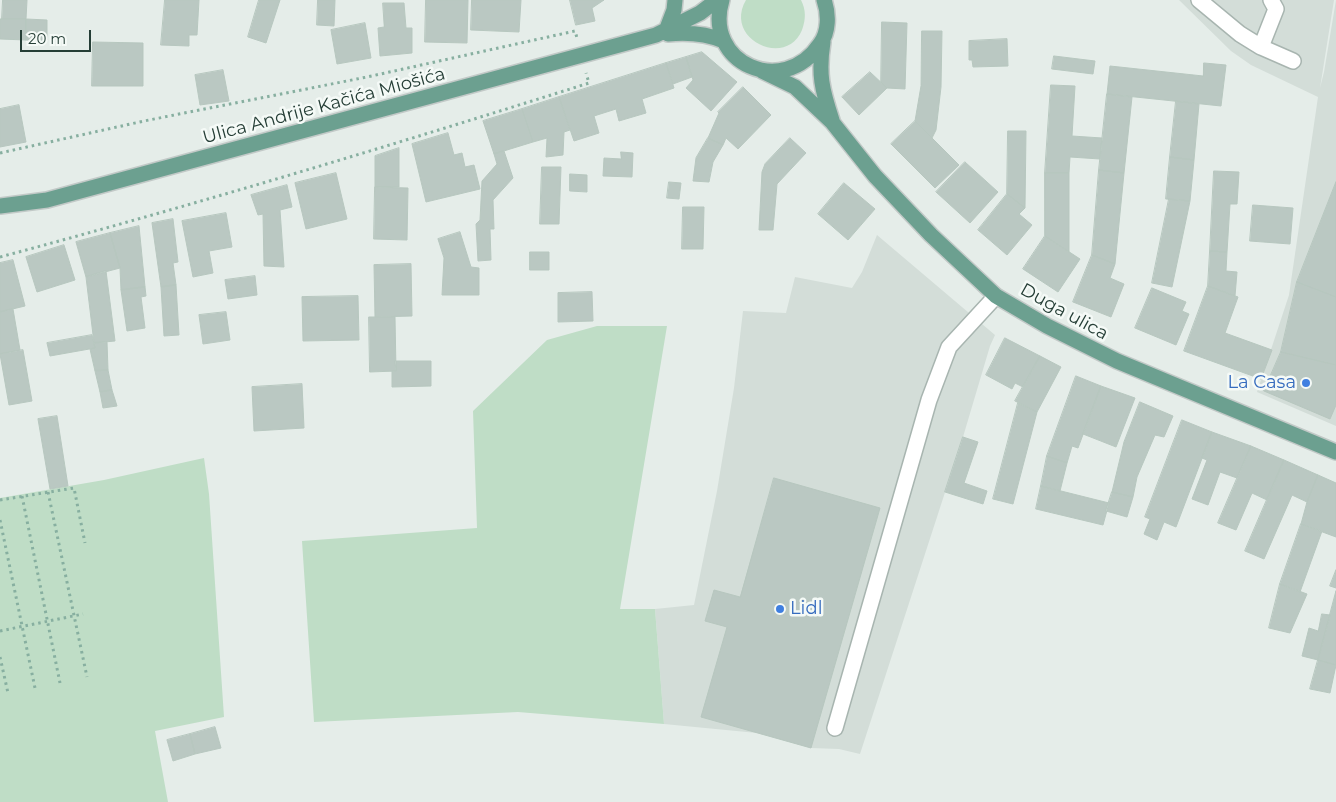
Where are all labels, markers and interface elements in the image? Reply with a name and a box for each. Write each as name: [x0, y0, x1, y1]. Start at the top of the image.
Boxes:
scale bar: [22, 20, 94, 52]
text: 20 m: [28, 29, 66, 48]
street label: Ulica Andrije Kačića Miošića: [200, 63, 448, 149]
street label: Duga ulica: [1016, 279, 1112, 345]
place label: La Casa: [1227, 372, 1296, 394]
marker: La Casa: [1300, 377, 1312, 389]
place label: Lidl: [790, 598, 822, 620]
marker: Lidl: [774, 603, 786, 615]

